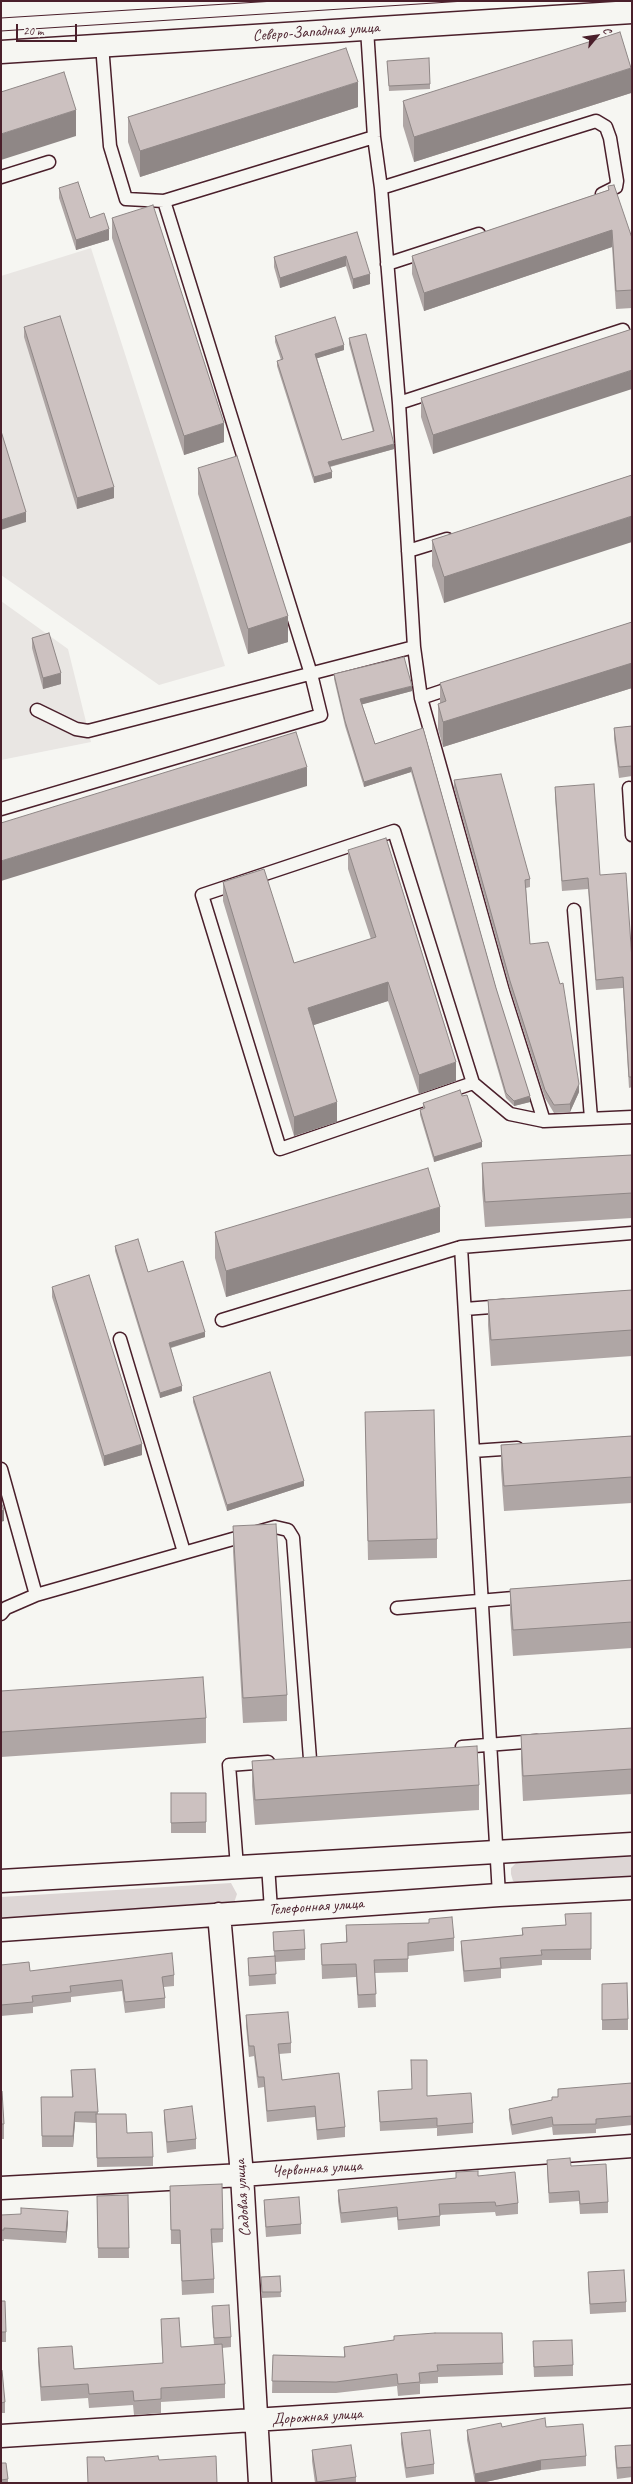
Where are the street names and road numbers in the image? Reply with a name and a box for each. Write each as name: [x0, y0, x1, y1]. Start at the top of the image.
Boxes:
street label: Северо-Западная улица: [252, 18, 380, 46]
street label: Телефонная улица: [268, 1894, 364, 1920]
street label: Червонная улица: [271, 2156, 363, 2182]
street label: Садовая улица: [231, 2159, 255, 2237]
street label: Дорожная улица: [271, 2404, 363, 2430]

